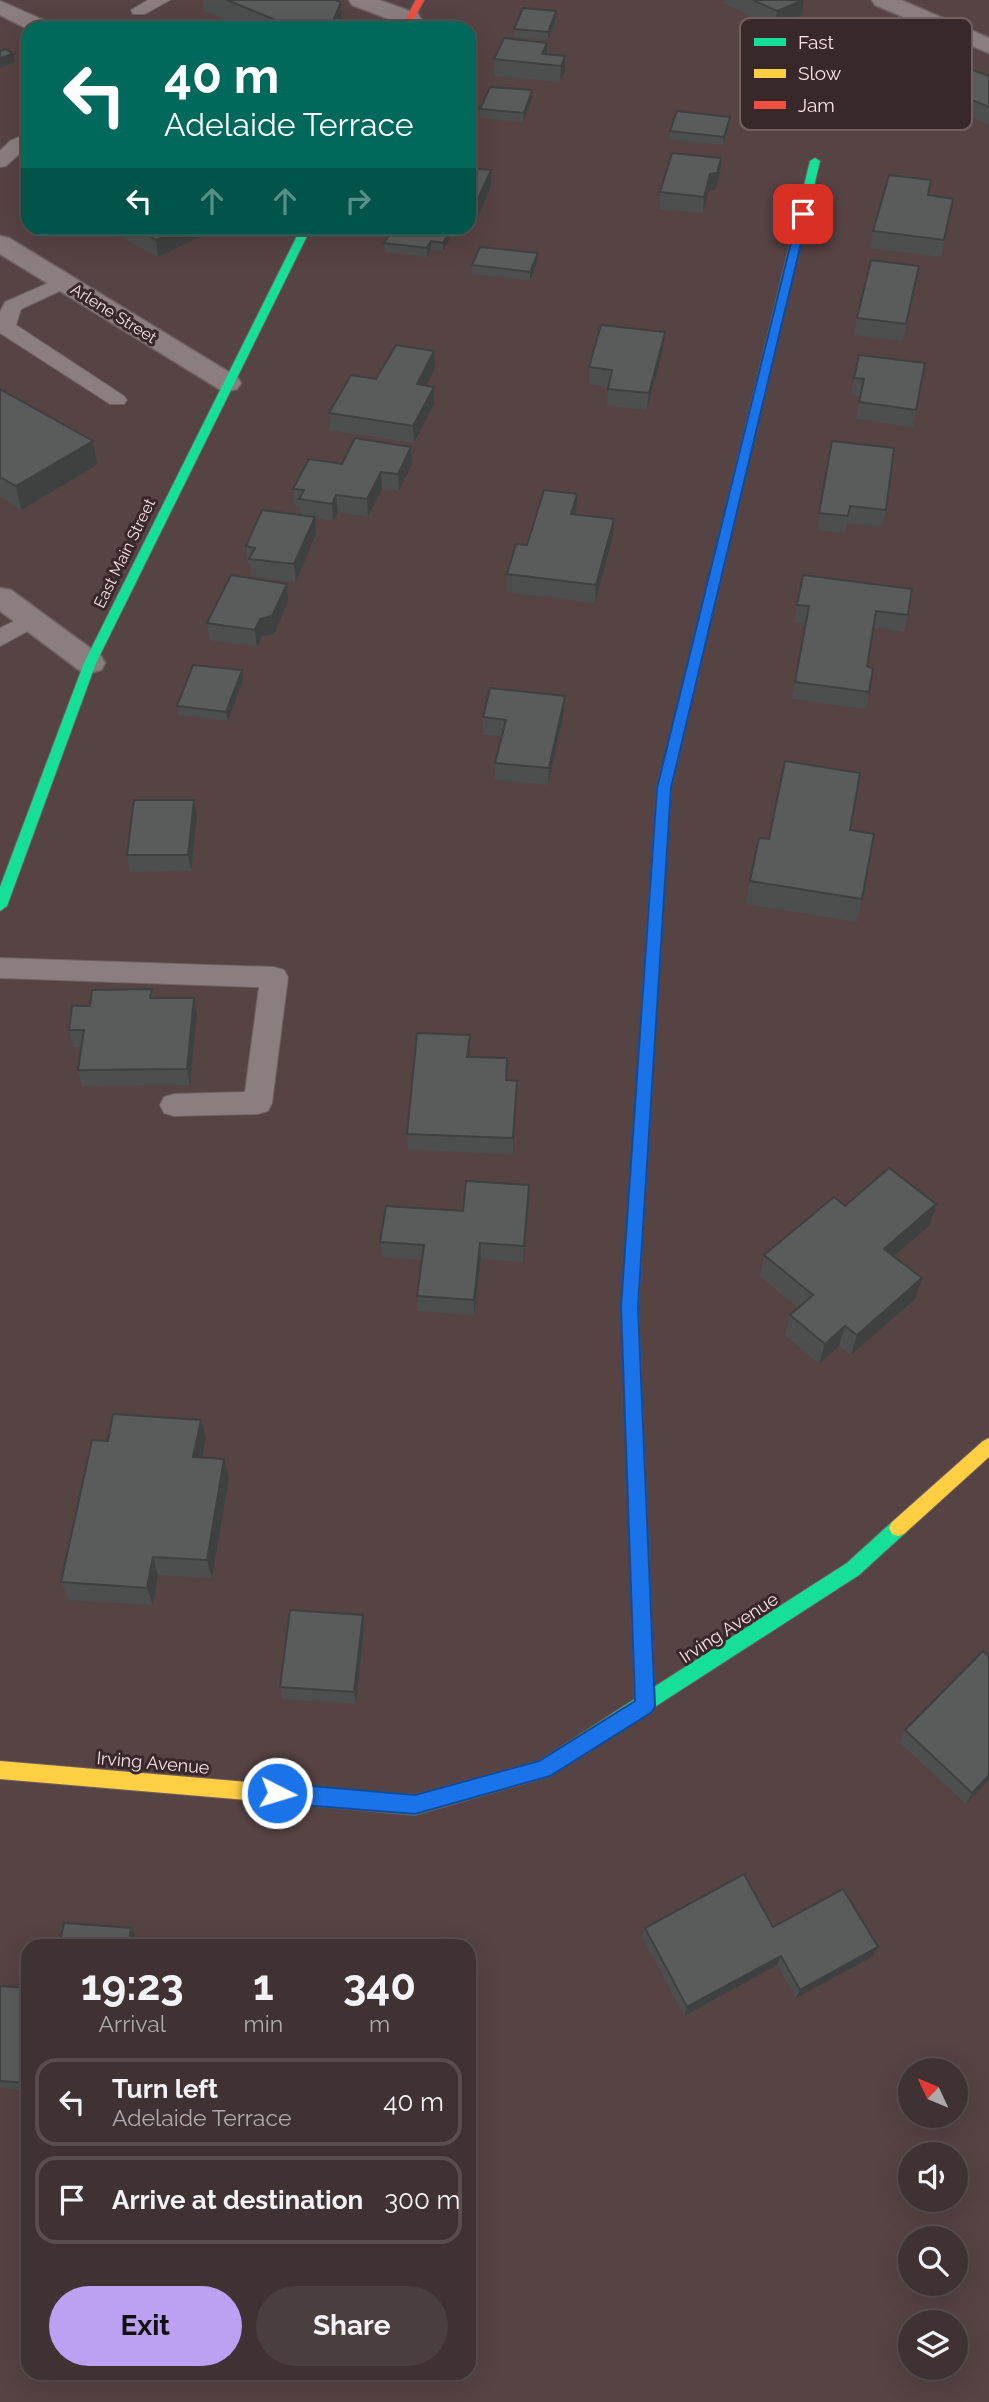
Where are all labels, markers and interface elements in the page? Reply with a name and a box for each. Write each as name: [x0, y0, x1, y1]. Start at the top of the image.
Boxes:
legend: [740, 18, 972, 130]
text: Fast: [798, 31, 834, 53]
text: 40 m: [164, 47, 279, 104]
icon: left: [49, 49, 140, 140]
text: Slow: [798, 62, 842, 84]
text: Jam: [798, 94, 835, 116]
text: Adelaide Terrace: [164, 106, 414, 143]
icon: left: [120, 182, 158, 220]
icon: ahead: [193, 182, 231, 220]
icon: ahead: [266, 182, 304, 220]
icon: right: [339, 182, 377, 220]
pin: [773, 184, 833, 244]
icon: arrive: [784, 195, 822, 233]
street label: Arlene Street: [67, 280, 161, 348]
street label: East Main Street: [90, 495, 159, 611]
street label: Irving Avenue: [676, 1588, 782, 1667]
street label: Irving Avenue: [96, 1747, 211, 1778]
position arrow: [240, 1756, 314, 1830]
text: 19:23: [81, 1961, 184, 2010]
text: 1: [253, 1961, 274, 2010]
text: 340: [343, 1961, 416, 2010]
text: Arrival: [99, 2010, 166, 2037]
text: min: [244, 2010, 283, 2037]
text: m: [369, 2010, 390, 2037]
north arrow: [898, 2058, 968, 2128]
map controls: [898, 2058, 968, 2380]
text: Turn left: [112, 2074, 218, 2104]
icon: left: [53, 2083, 91, 2121]
text: 40 m: [383, 2087, 444, 2117]
text: Adelaide Terrace: [112, 2104, 291, 2131]
button: sound: [898, 2142, 968, 2212]
icon: arrive: [53, 2181, 91, 2219]
text: Arrive at destination: [112, 2185, 363, 2215]
text: 300 m: [384, 2185, 460, 2215]
button: search: [898, 2226, 968, 2296]
button: Exit: [49, 2286, 242, 2366]
button: Share: [256, 2286, 448, 2366]
button: layers: [898, 2310, 968, 2380]

